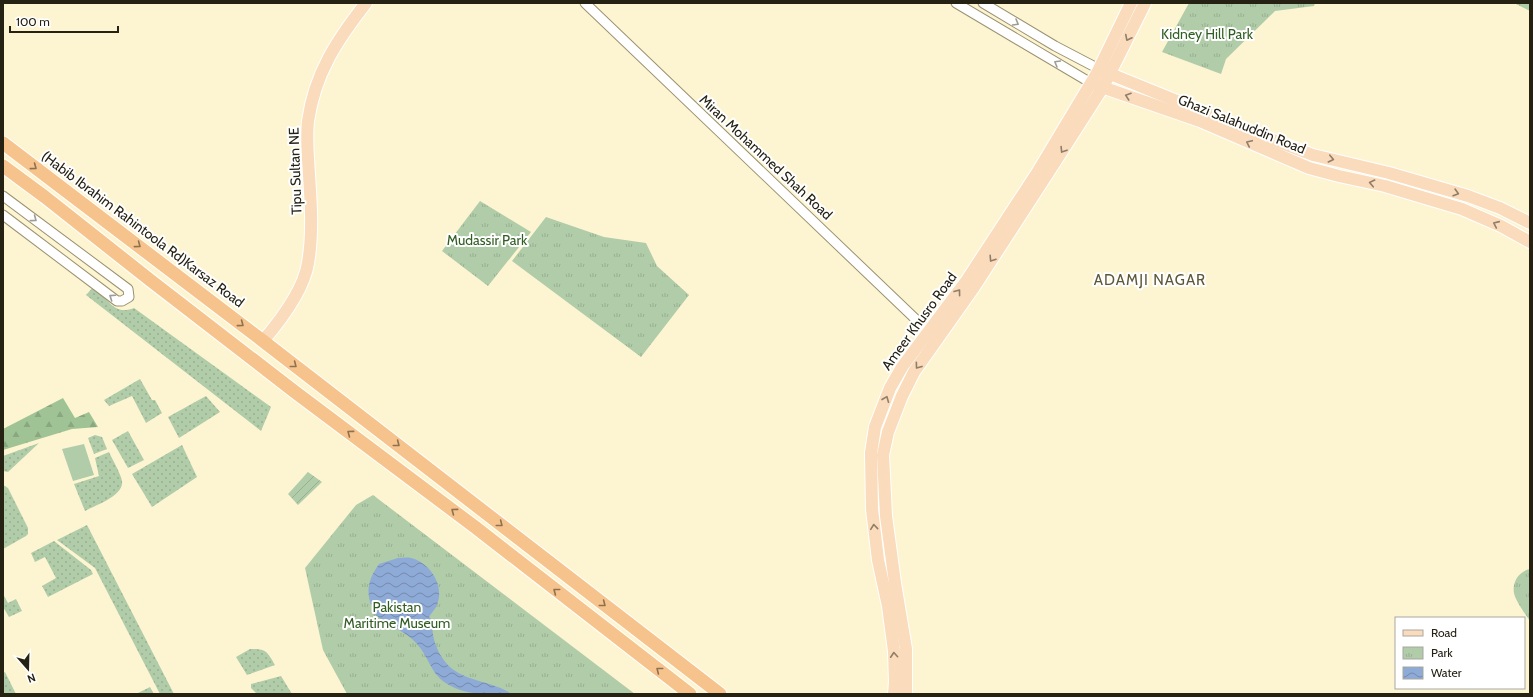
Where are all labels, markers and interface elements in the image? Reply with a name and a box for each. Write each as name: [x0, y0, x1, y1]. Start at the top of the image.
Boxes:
scale bar: [10, 8, 118, 34]
text: 100 m: [16, 14, 50, 29]
one-way arrow: [1012, 18, 1020, 25]
park label: Kidney Hill Park: [1161, 25, 1254, 43]
one-way arrow: [1125, 34, 1133, 41]
one-way arrow: [1054, 61, 1061, 68]
street label: Ghazi Salahuddin Road: [1176, 90, 1308, 158]
street label: Miran Mohammed Shah Road: [696, 91, 836, 223]
one-way arrow: [1125, 92, 1132, 100]
street label: Tipu Sultan NE: [284, 127, 306, 215]
one-way arrow: [1246, 140, 1254, 148]
one-way arrow: [1060, 146, 1068, 153]
street label: (Habib Ibrahim Rahintoola Rd)Karsaz Road: [38, 147, 248, 311]
one-way arrow: [1327, 154, 1334, 162]
one-way arrow: [30, 162, 37, 169]
one-way arrow: [1369, 180, 1376, 188]
one-way arrow: [1452, 188, 1459, 197]
one-way arrow: [30, 214, 37, 221]
one-way arrow: [1492, 220, 1499, 228]
park label: Mudassir Park: [447, 231, 528, 249]
one-way arrow: [133, 240, 140, 247]
one-way arrow: [989, 255, 997, 262]
street label: Ameer Khusro Road: [877, 268, 961, 374]
district label: ADAMJI NAGAR: [1094, 271, 1206, 289]
one-way arrow: [953, 289, 960, 296]
one-way arrow: [110, 295, 117, 302]
one-way arrow: [237, 319, 244, 327]
one-way arrow: [290, 360, 297, 367]
one-way arrow: [916, 362, 923, 369]
one-way arrow: [881, 396, 889, 403]
one-way arrow: [347, 431, 354, 438]
one-way arrow: [393, 440, 400, 447]
one-way arrow: [451, 509, 458, 516]
one-way arrow: [496, 519, 503, 527]
one-way arrow: [869, 524, 878, 530]
one-way arrow: [554, 588, 561, 595]
park label: Pakistan Maritime Museum: [344, 598, 450, 632]
one-way arrow: [598, 599, 605, 606]
legend: [1395, 617, 1525, 689]
text: Road: [1431, 625, 1457, 640]
text: Park: [1431, 645, 1453, 660]
north arrow: [8, 649, 48, 689]
one-way arrow: [889, 652, 898, 658]
text: Water: [1431, 665, 1462, 680]
one-way arrow: [656, 668, 663, 675]
text: N: [25, 670, 37, 686]

